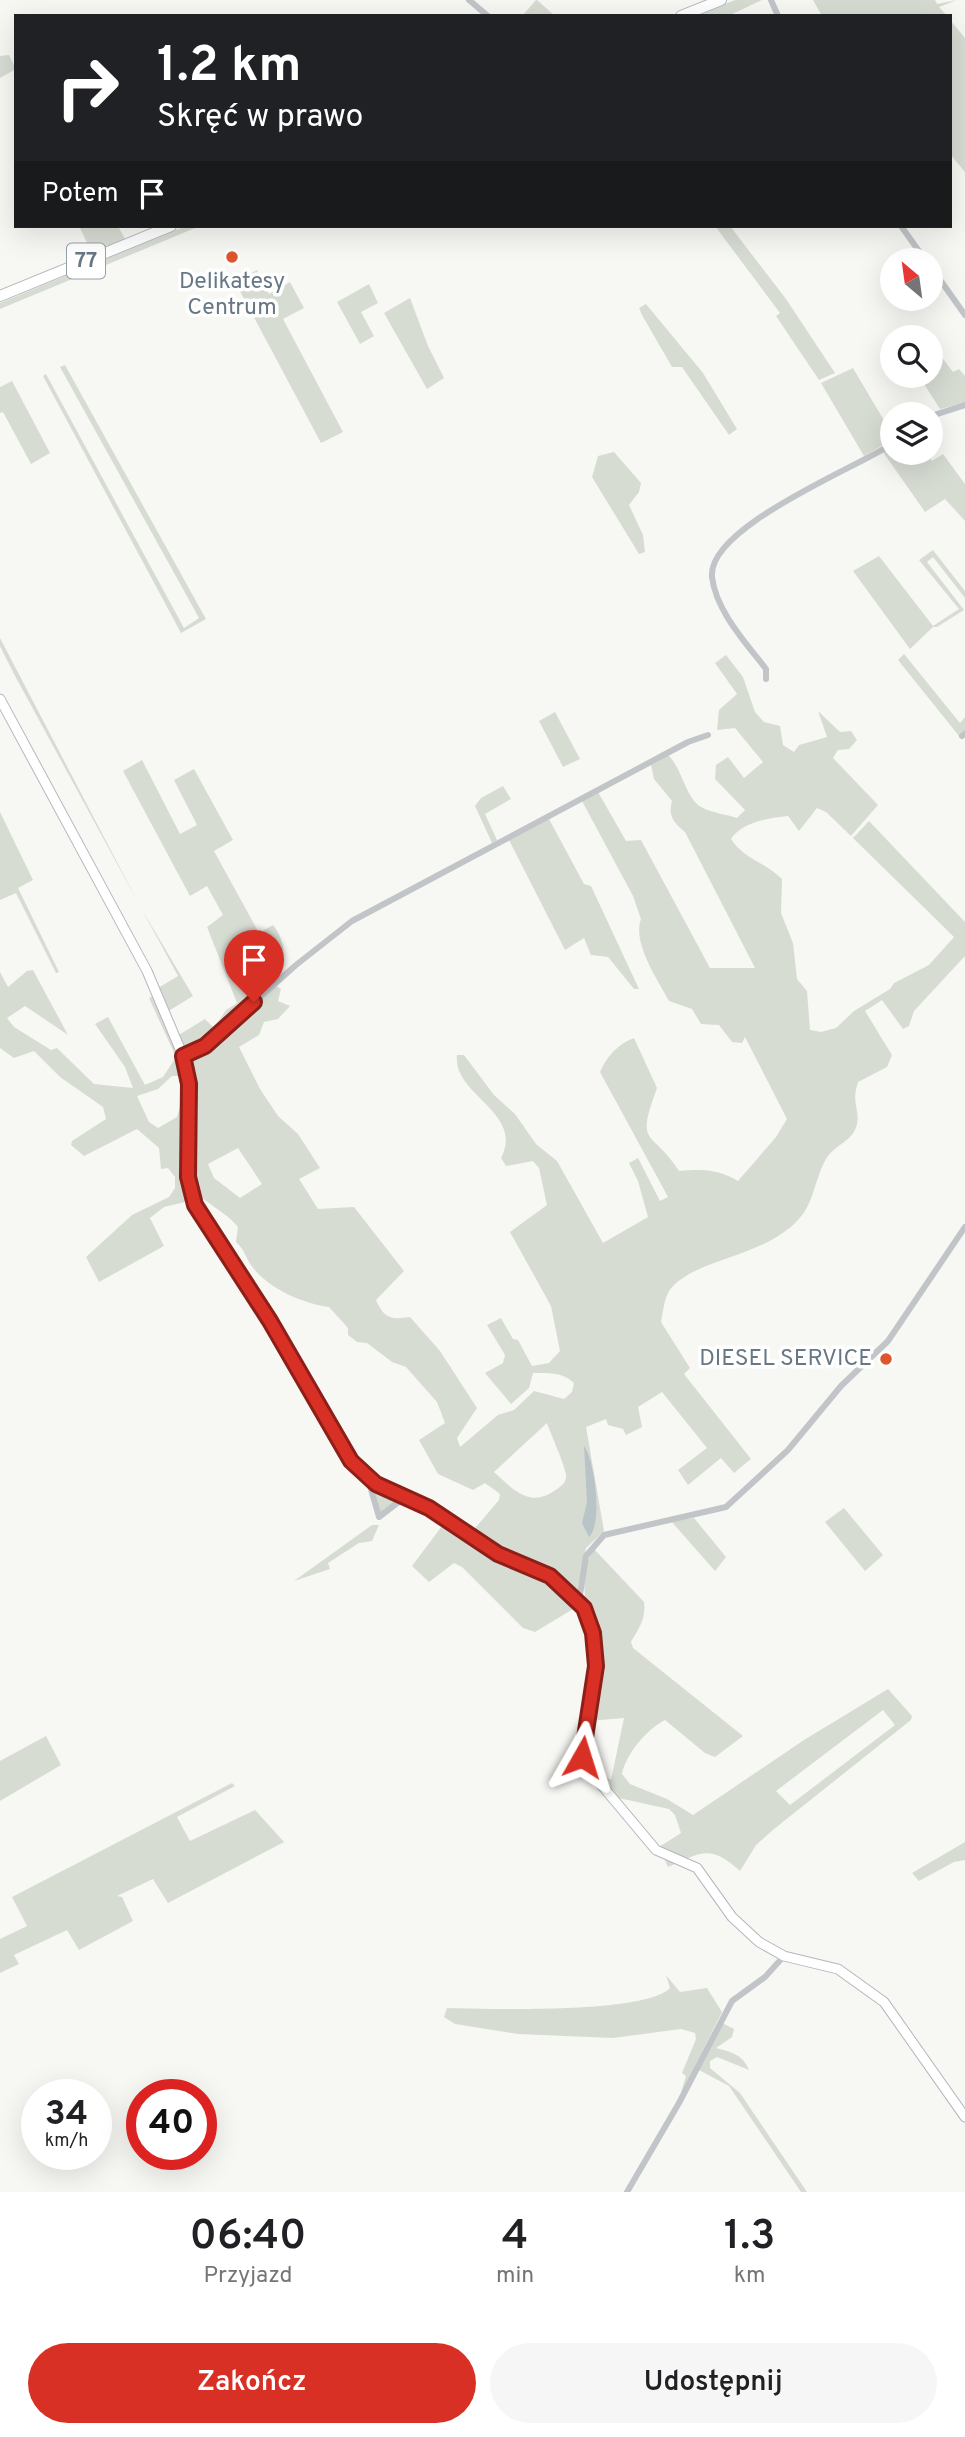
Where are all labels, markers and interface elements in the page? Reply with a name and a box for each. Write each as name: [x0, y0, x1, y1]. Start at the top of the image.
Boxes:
text: 1.2 km: [157, 37, 301, 99]
icon: right: [42, 42, 133, 133]
text: Skręć w prawo: [157, 98, 363, 138]
icon: arrive: [133, 175, 171, 213]
text: Potem: [42, 178, 119, 211]
road number: 77: [67, 244, 105, 278]
north arrow: [880, 248, 943, 312]
map controls: [880, 248, 943, 465]
marker: Delikatesy Centrum: [224, 249, 240, 265]
place label: Delikatesy Centrum: [179, 268, 285, 323]
button: search: [880, 325, 943, 388]
button: layers: [880, 402, 943, 465]
pin: [224, 930, 284, 1002]
icon: arrive: [235, 941, 273, 979]
place label: DIESEL SERVICE: [699, 1345, 872, 1374]
marker: DIESEL SERVICE: [878, 1351, 894, 1367]
position arrow: [545, 1720, 619, 1794]
speed limit sign: 40: [126, 2079, 217, 2170]
text: 34: [45, 2093, 88, 2137]
text: km/h: [45, 2130, 88, 2153]
text: 06:40: [190, 2211, 307, 2264]
text: 4: [502, 2211, 529, 2264]
text: 1.3: [724, 2211, 775, 2264]
text: Przyjazd: [203, 2262, 293, 2291]
text: min: [496, 2262, 534, 2291]
text: km: [734, 2262, 766, 2291]
button: Zakończ: [28, 2343, 476, 2423]
button: Udostępnij: [490, 2343, 937, 2423]

